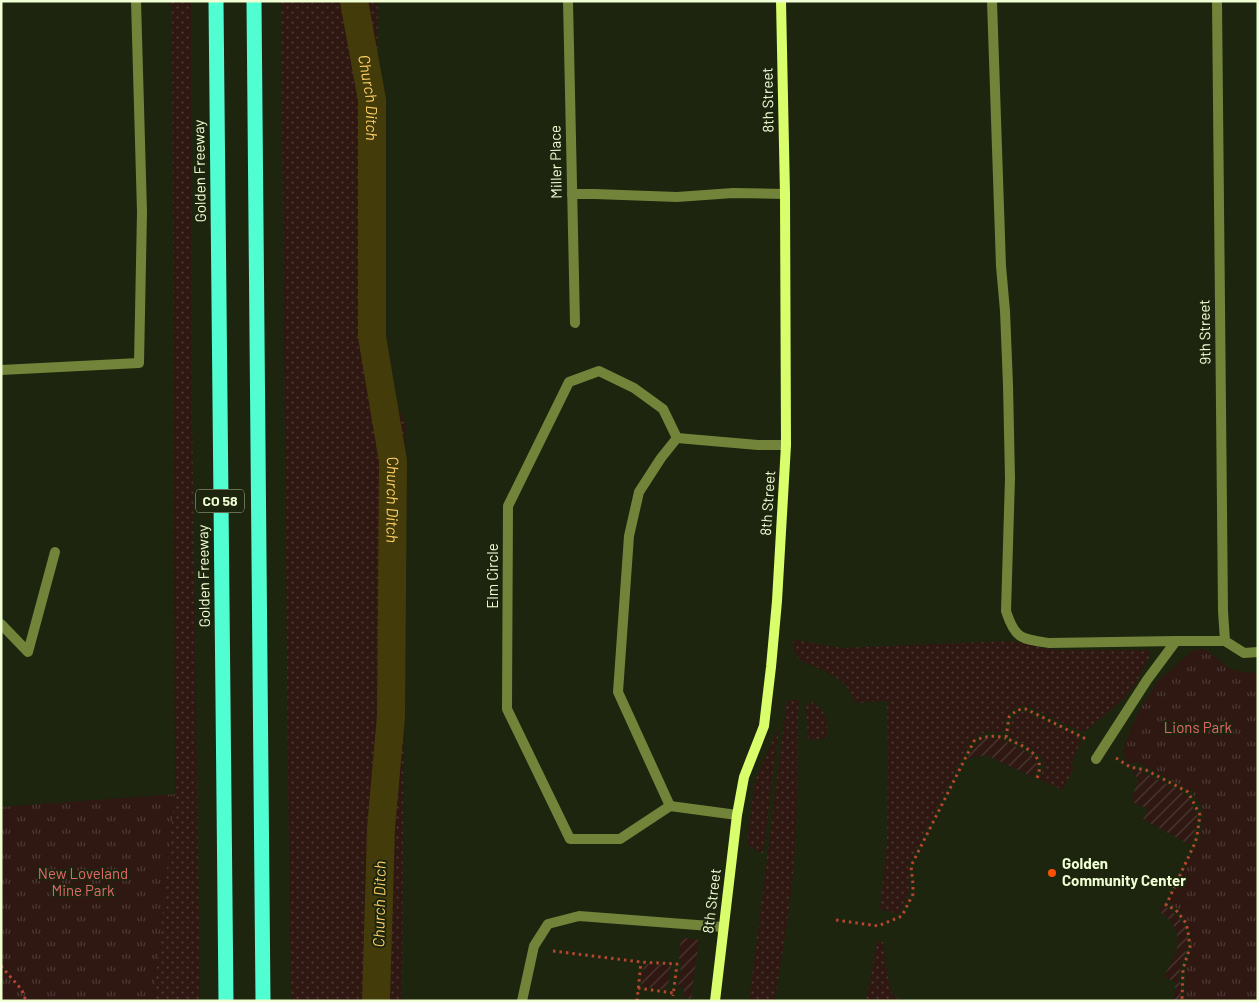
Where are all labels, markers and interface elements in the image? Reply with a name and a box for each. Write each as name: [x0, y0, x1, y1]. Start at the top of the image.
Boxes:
water label: Church Ditch: [355, 53, 382, 141]
street label: 8th Street: [757, 67, 777, 133]
street label: Golden Freeway: [189, 119, 209, 223]
street label: Miller Place: [545, 125, 565, 199]
street label: 9th Street: [1194, 299, 1214, 365]
water label: Church Ditch: [383, 455, 404, 543]
street label: 8th Street: [756, 470, 778, 536]
road number: CO 58: [196, 490, 244, 512]
street label: Golden Freeway: [193, 524, 213, 628]
street label: Elm Circle: [483, 543, 501, 609]
park label: Lions Park: [1164, 718, 1233, 736]
place label: Golden Community Center: [1062, 854, 1186, 889]
water label: Church Ditch: [368, 861, 389, 947]
park label: New Loveland Mine Park: [38, 864, 128, 899]
street label: 8th Street: [698, 867, 724, 934]
marker: Golden Community Center: [1046, 867, 1058, 879]

